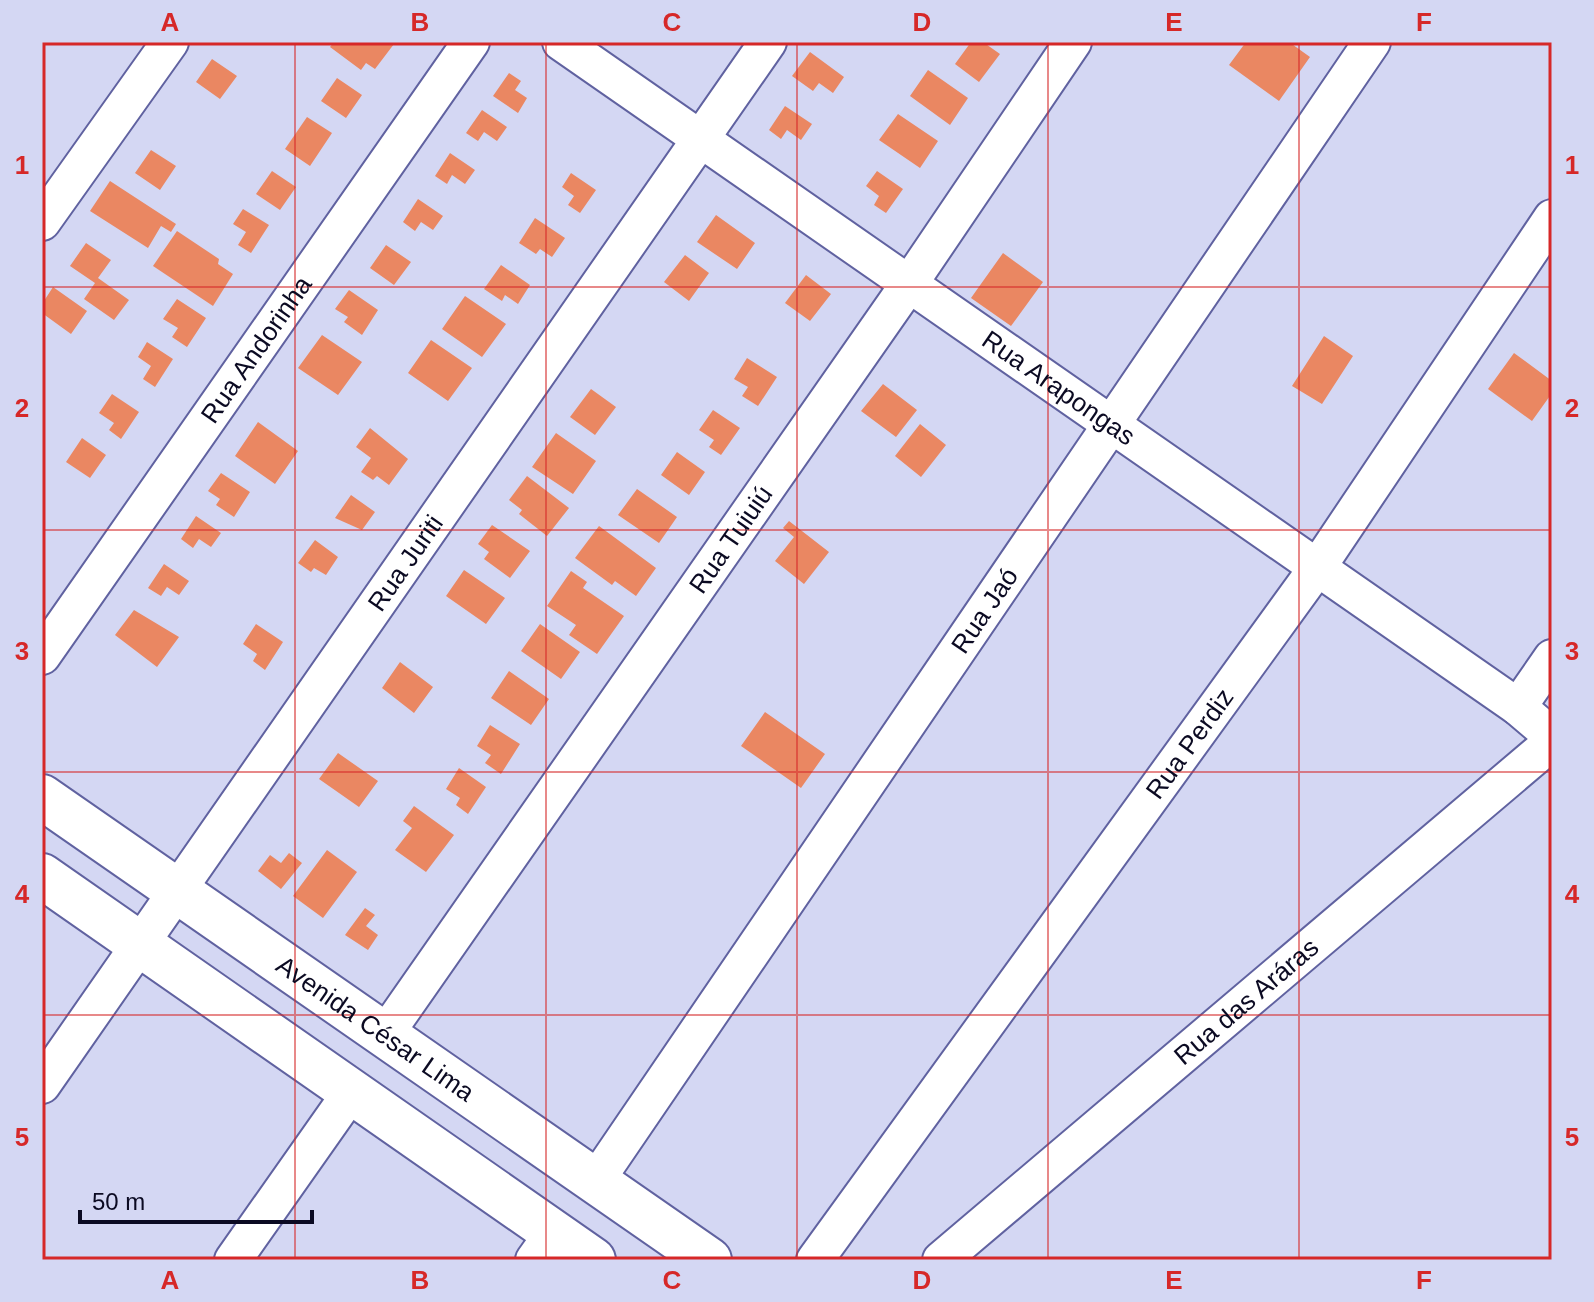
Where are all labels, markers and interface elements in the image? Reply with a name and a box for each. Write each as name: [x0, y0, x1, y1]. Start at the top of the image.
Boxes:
text: A: [161, 7, 180, 37]
text: B: [411, 7, 429, 37]
text: C: [663, 7, 682, 37]
text: D: [913, 7, 931, 37]
text: E: [1165, 7, 1183, 37]
text: F: [1416, 7, 1432, 37]
text: 1: [15, 150, 29, 180]
text: 1: [1565, 150, 1579, 180]
street label: Rua Andorinha: [195, 270, 318, 429]
street label: Rua Arapongas: [976, 324, 1141, 451]
text: 2: [15, 393, 29, 423]
text: 2: [1565, 393, 1579, 423]
street label: Rua Tuiuiú: [683, 480, 779, 599]
street label: Rua Juriti: [362, 509, 449, 617]
street label: Rua Jaó: [945, 562, 1024, 659]
text: 3: [15, 636, 29, 666]
text: 3: [1565, 636, 1579, 666]
street label: Rua Perdiz: [1140, 683, 1240, 804]
text: 4: [15, 879, 30, 909]
text: 4: [1565, 879, 1580, 909]
street label: Rua das Aráras: [1168, 932, 1324, 1071]
street label: Avenida César Lima: [271, 950, 481, 1108]
text: 5: [15, 1122, 29, 1152]
text: 5: [1565, 1122, 1579, 1152]
scale bar: [80, 1174, 312, 1224]
text: 50 m: [92, 1188, 145, 1215]
text: A: [161, 1265, 180, 1295]
text: B: [411, 1265, 429, 1295]
text: C: [663, 1265, 682, 1295]
text: D: [913, 1265, 931, 1295]
text: E: [1165, 1265, 1183, 1295]
text: F: [1416, 1265, 1432, 1295]

